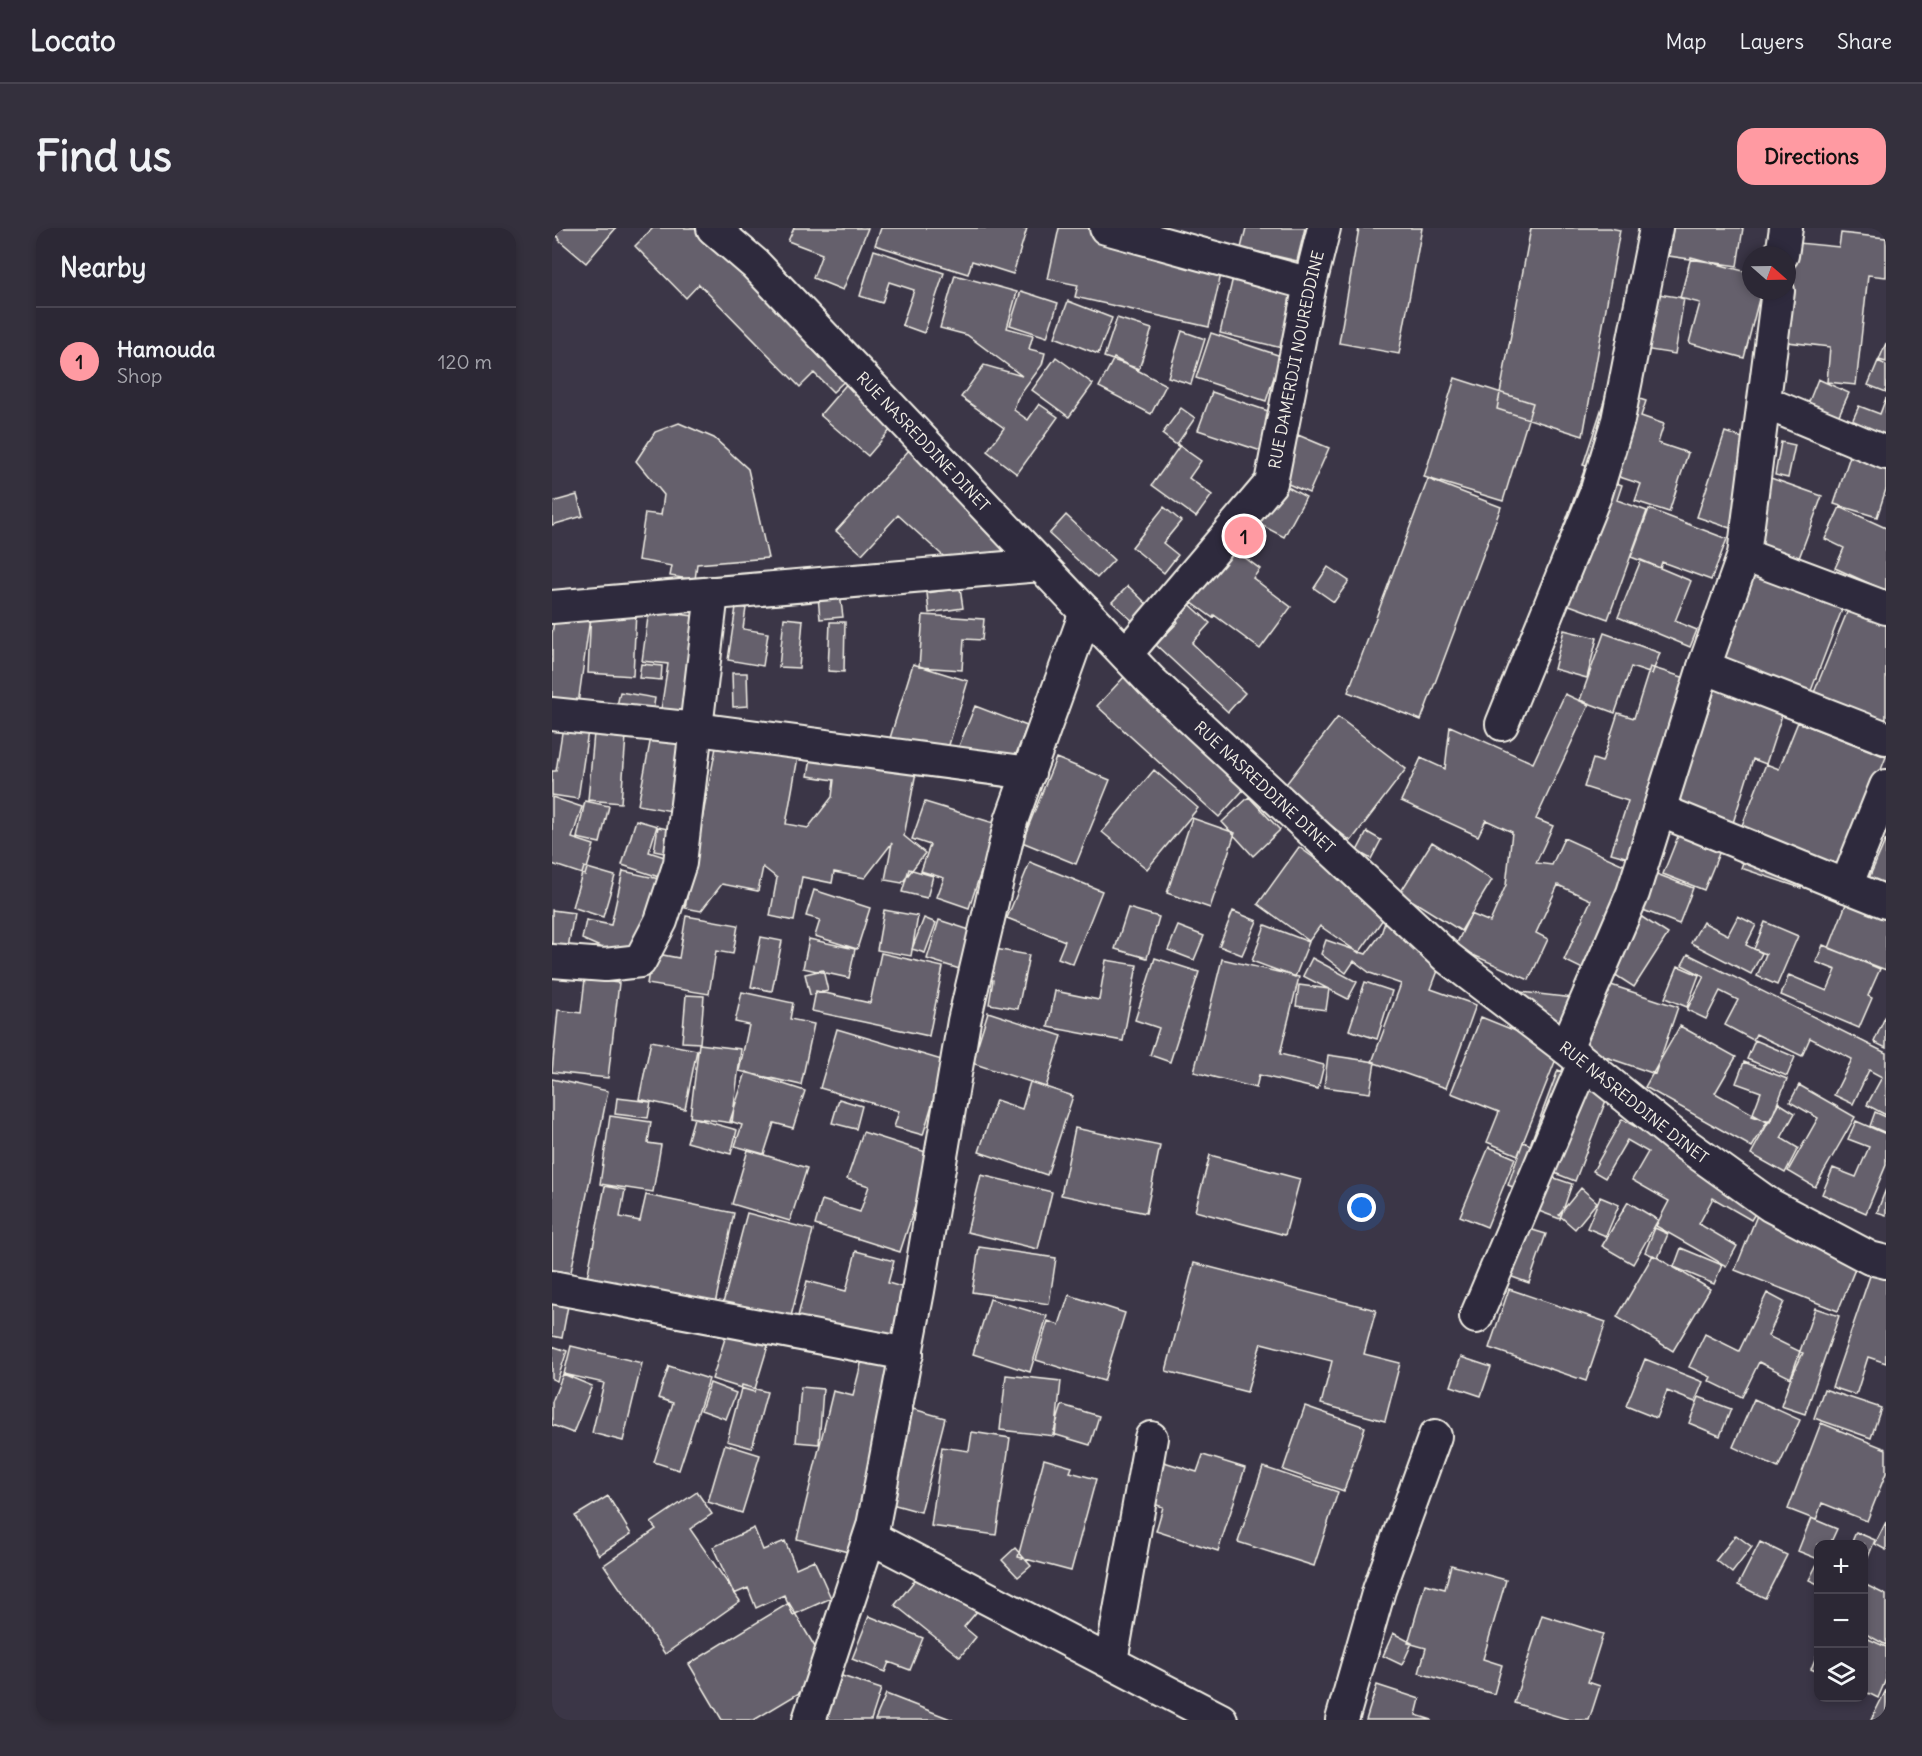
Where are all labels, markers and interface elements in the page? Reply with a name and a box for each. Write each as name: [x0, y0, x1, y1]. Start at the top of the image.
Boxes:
text: Locato: [30, 23, 116, 59]
text: Map: [1666, 28, 1706, 55]
text: Layers: [1739, 28, 1804, 55]
text: Share: [1837, 28, 1892, 55]
button: Directions: [1737, 128, 1886, 185]
text: Find us: [36, 130, 172, 182]
north arrow: [1742, 246, 1796, 300]
street label: RUE DAMERDJI NOUREDDINE: [1264, 248, 1328, 471]
text: Nearby: [60, 251, 146, 284]
text: Hamouda: [117, 335, 215, 363]
text: 1: [76, 349, 83, 374]
text: 120 m: [438, 349, 492, 374]
text: Shop: [117, 363, 162, 388]
street label: RUE NASREDDINE DINET: [853, 368, 994, 515]
pin: 1: [1224, 514, 1264, 558]
street label: RUE NASREDDINE DINET: [1190, 717, 1339, 857]
street label: RUE NASREDDINE DINET: [1556, 1037, 1712, 1168]
your location: [1347, 1193, 1376, 1222]
map controls: [1814, 1540, 1868, 1702]
button: +: [1814, 1540, 1868, 1594]
button: −: [1814, 1594, 1868, 1648]
button: layers: [1814, 1648, 1868, 1702]

